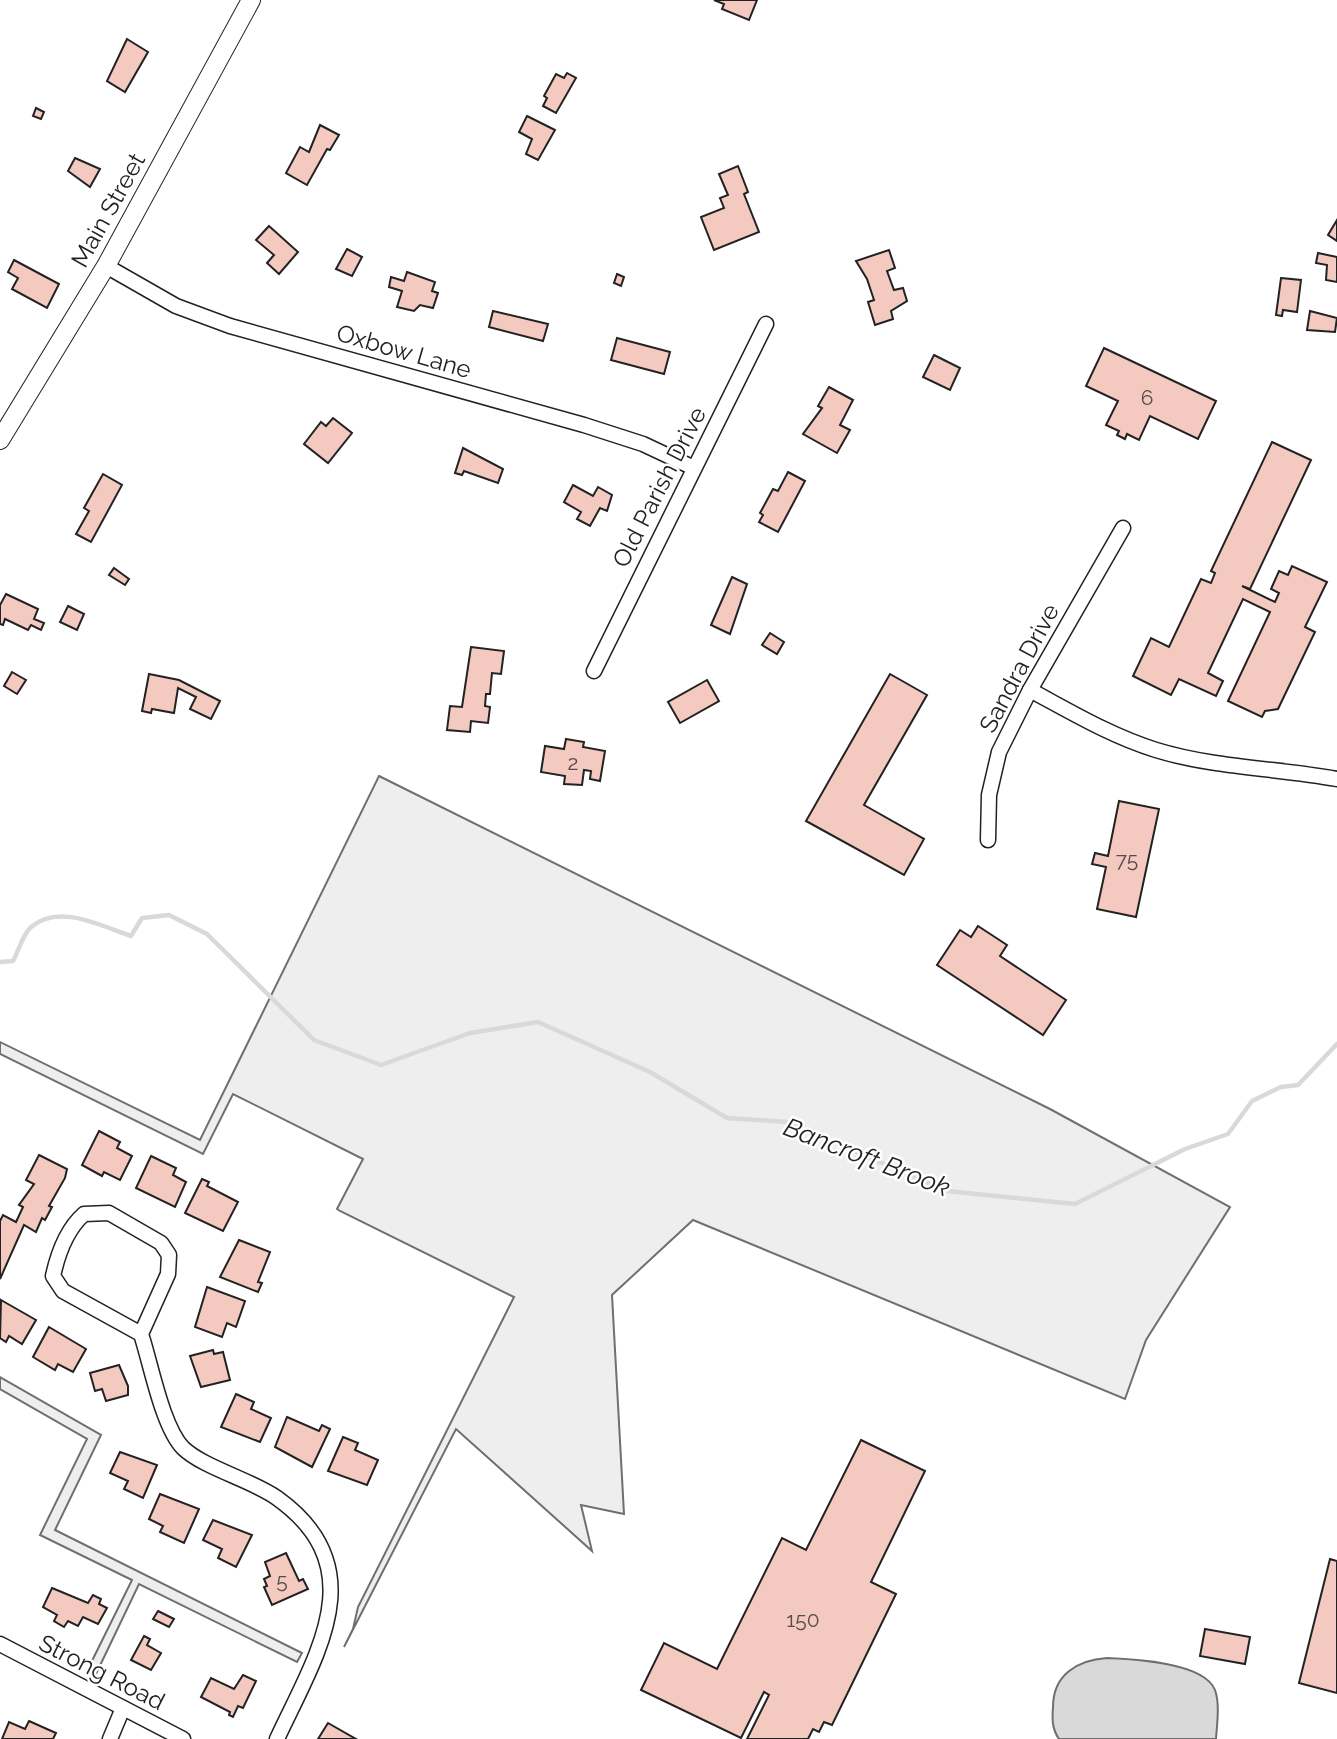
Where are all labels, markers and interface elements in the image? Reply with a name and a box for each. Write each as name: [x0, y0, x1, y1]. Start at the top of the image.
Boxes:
street label: Main Street: [65, 148, 151, 272]
street label: Oxbow Lane: [333, 318, 475, 384]
house number: 6: [1141, 385, 1153, 410]
street label: Old Parish Drive: [606, 402, 712, 572]
street label: Sandra Drive: [973, 599, 1065, 737]
house number: 2: [568, 750, 578, 775]
house number: 75: [1116, 847, 1138, 872]
water label: Bancroft Brook: [780, 1112, 954, 1203]
house number: 5: [276, 1568, 288, 1593]
house number: 150: [786, 1607, 820, 1632]
street label: Strong Road: [34, 1628, 170, 1716]

